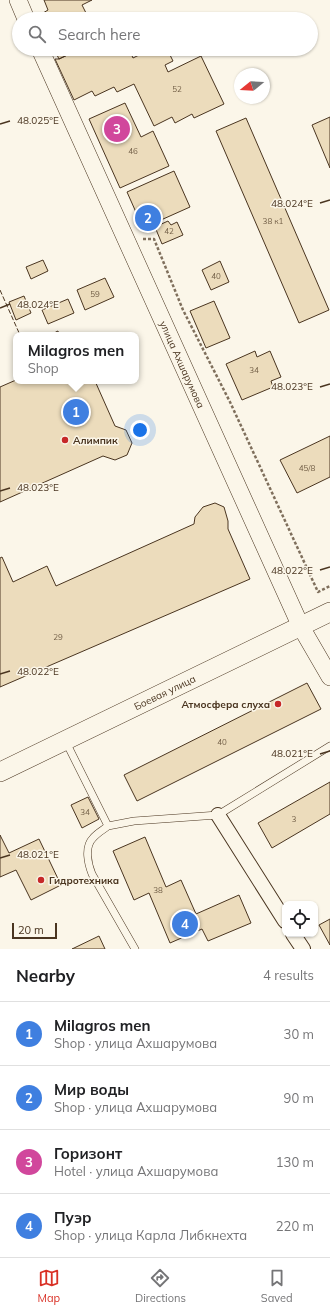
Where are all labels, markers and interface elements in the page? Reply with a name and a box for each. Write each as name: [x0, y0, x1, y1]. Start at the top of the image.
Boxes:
search box: [12, 12, 318, 56]
icon: search: [26, 23, 48, 45]
text: Search here: [58, 25, 140, 44]
north arrow: [234, 68, 270, 104]
house number: 52: [172, 84, 182, 94]
text: 48.025°E: [17, 114, 59, 127]
pin: 3: [104, 114, 130, 144]
house number: 46: [128, 146, 138, 156]
text: 48.024°E: [271, 197, 313, 210]
pin: 2: [135, 203, 161, 233]
house number: 38 к1: [263, 216, 284, 226]
house number: 42: [164, 226, 174, 236]
house number: 40: [211, 271, 221, 281]
house number: 59: [90, 289, 100, 299]
text: 48.024°E: [17, 298, 59, 311]
street label: улица Ахшарумова: [157, 319, 207, 410]
popup: [13, 332, 139, 384]
text: Milagros men: [28, 341, 124, 360]
text: Shop: [28, 360, 59, 376]
house number: 34: [249, 365, 259, 375]
text: 48.023°E: [271, 380, 313, 393]
pin: 1: [63, 397, 89, 427]
your location: [130, 420, 150, 440]
place label: Алимпик: [73, 434, 118, 447]
marker: Алимпик: [60, 435, 70, 445]
house number: 45/8: [299, 463, 316, 473]
text: 48.023°E: [17, 481, 59, 494]
text: 48.022°E: [271, 564, 313, 577]
house number: 29: [53, 632, 63, 642]
text: 48.022°E: [17, 665, 59, 678]
street label: Боевая улица: [132, 672, 198, 713]
place label: Атмосфера слуха: [181, 698, 270, 711]
marker: Атмосфера слуха: [273, 699, 283, 709]
house number: 40: [217, 737, 227, 747]
text: 48.021°E: [271, 747, 313, 760]
house number: 34: [80, 807, 90, 817]
house number: 3: [292, 814, 297, 824]
text: 48.021°E: [17, 848, 59, 861]
place label: Гидротехника: [49, 874, 119, 887]
marker: Гидротехника: [36, 875, 46, 885]
house number: 38: [153, 885, 163, 895]
map controls: [282, 901, 318, 937]
button: locate: [282, 901, 318, 937]
pin: 4: [172, 909, 198, 939]
scale bar: [12, 921, 57, 940]
text: 20 m: [18, 923, 44, 937]
text: Nearby: [16, 965, 75, 986]
text: 4 results: [263, 967, 314, 983]
text: Milagros men: [54, 1016, 151, 1035]
text: 1: [25, 1026, 33, 1042]
text: 30 m: [284, 1026, 314, 1042]
text: Shop · улица Ахшарумова: [54, 1035, 217, 1051]
text: Мир воды: [54, 1080, 129, 1099]
text: 2: [25, 1090, 33, 1106]
text: 90 m: [284, 1090, 314, 1106]
text: Shop · улица Ахшарумова: [54, 1099, 217, 1115]
text: Горизонт: [54, 1144, 122, 1163]
text: 3: [25, 1154, 33, 1170]
text: 130 m: [276, 1154, 314, 1170]
text: Hotel · улица Ахшарумова: [54, 1163, 218, 1179]
text: Пуэр: [54, 1208, 92, 1227]
text: 4: [25, 1218, 33, 1234]
text: 220 m: [276, 1218, 314, 1234]
text: Shop · улица Карла Либкнехта: [54, 1227, 247, 1243]
tab: Map: [37, 1267, 60, 1305]
tab: Directions: [135, 1267, 186, 1305]
tab: Saved: [261, 1267, 293, 1305]

